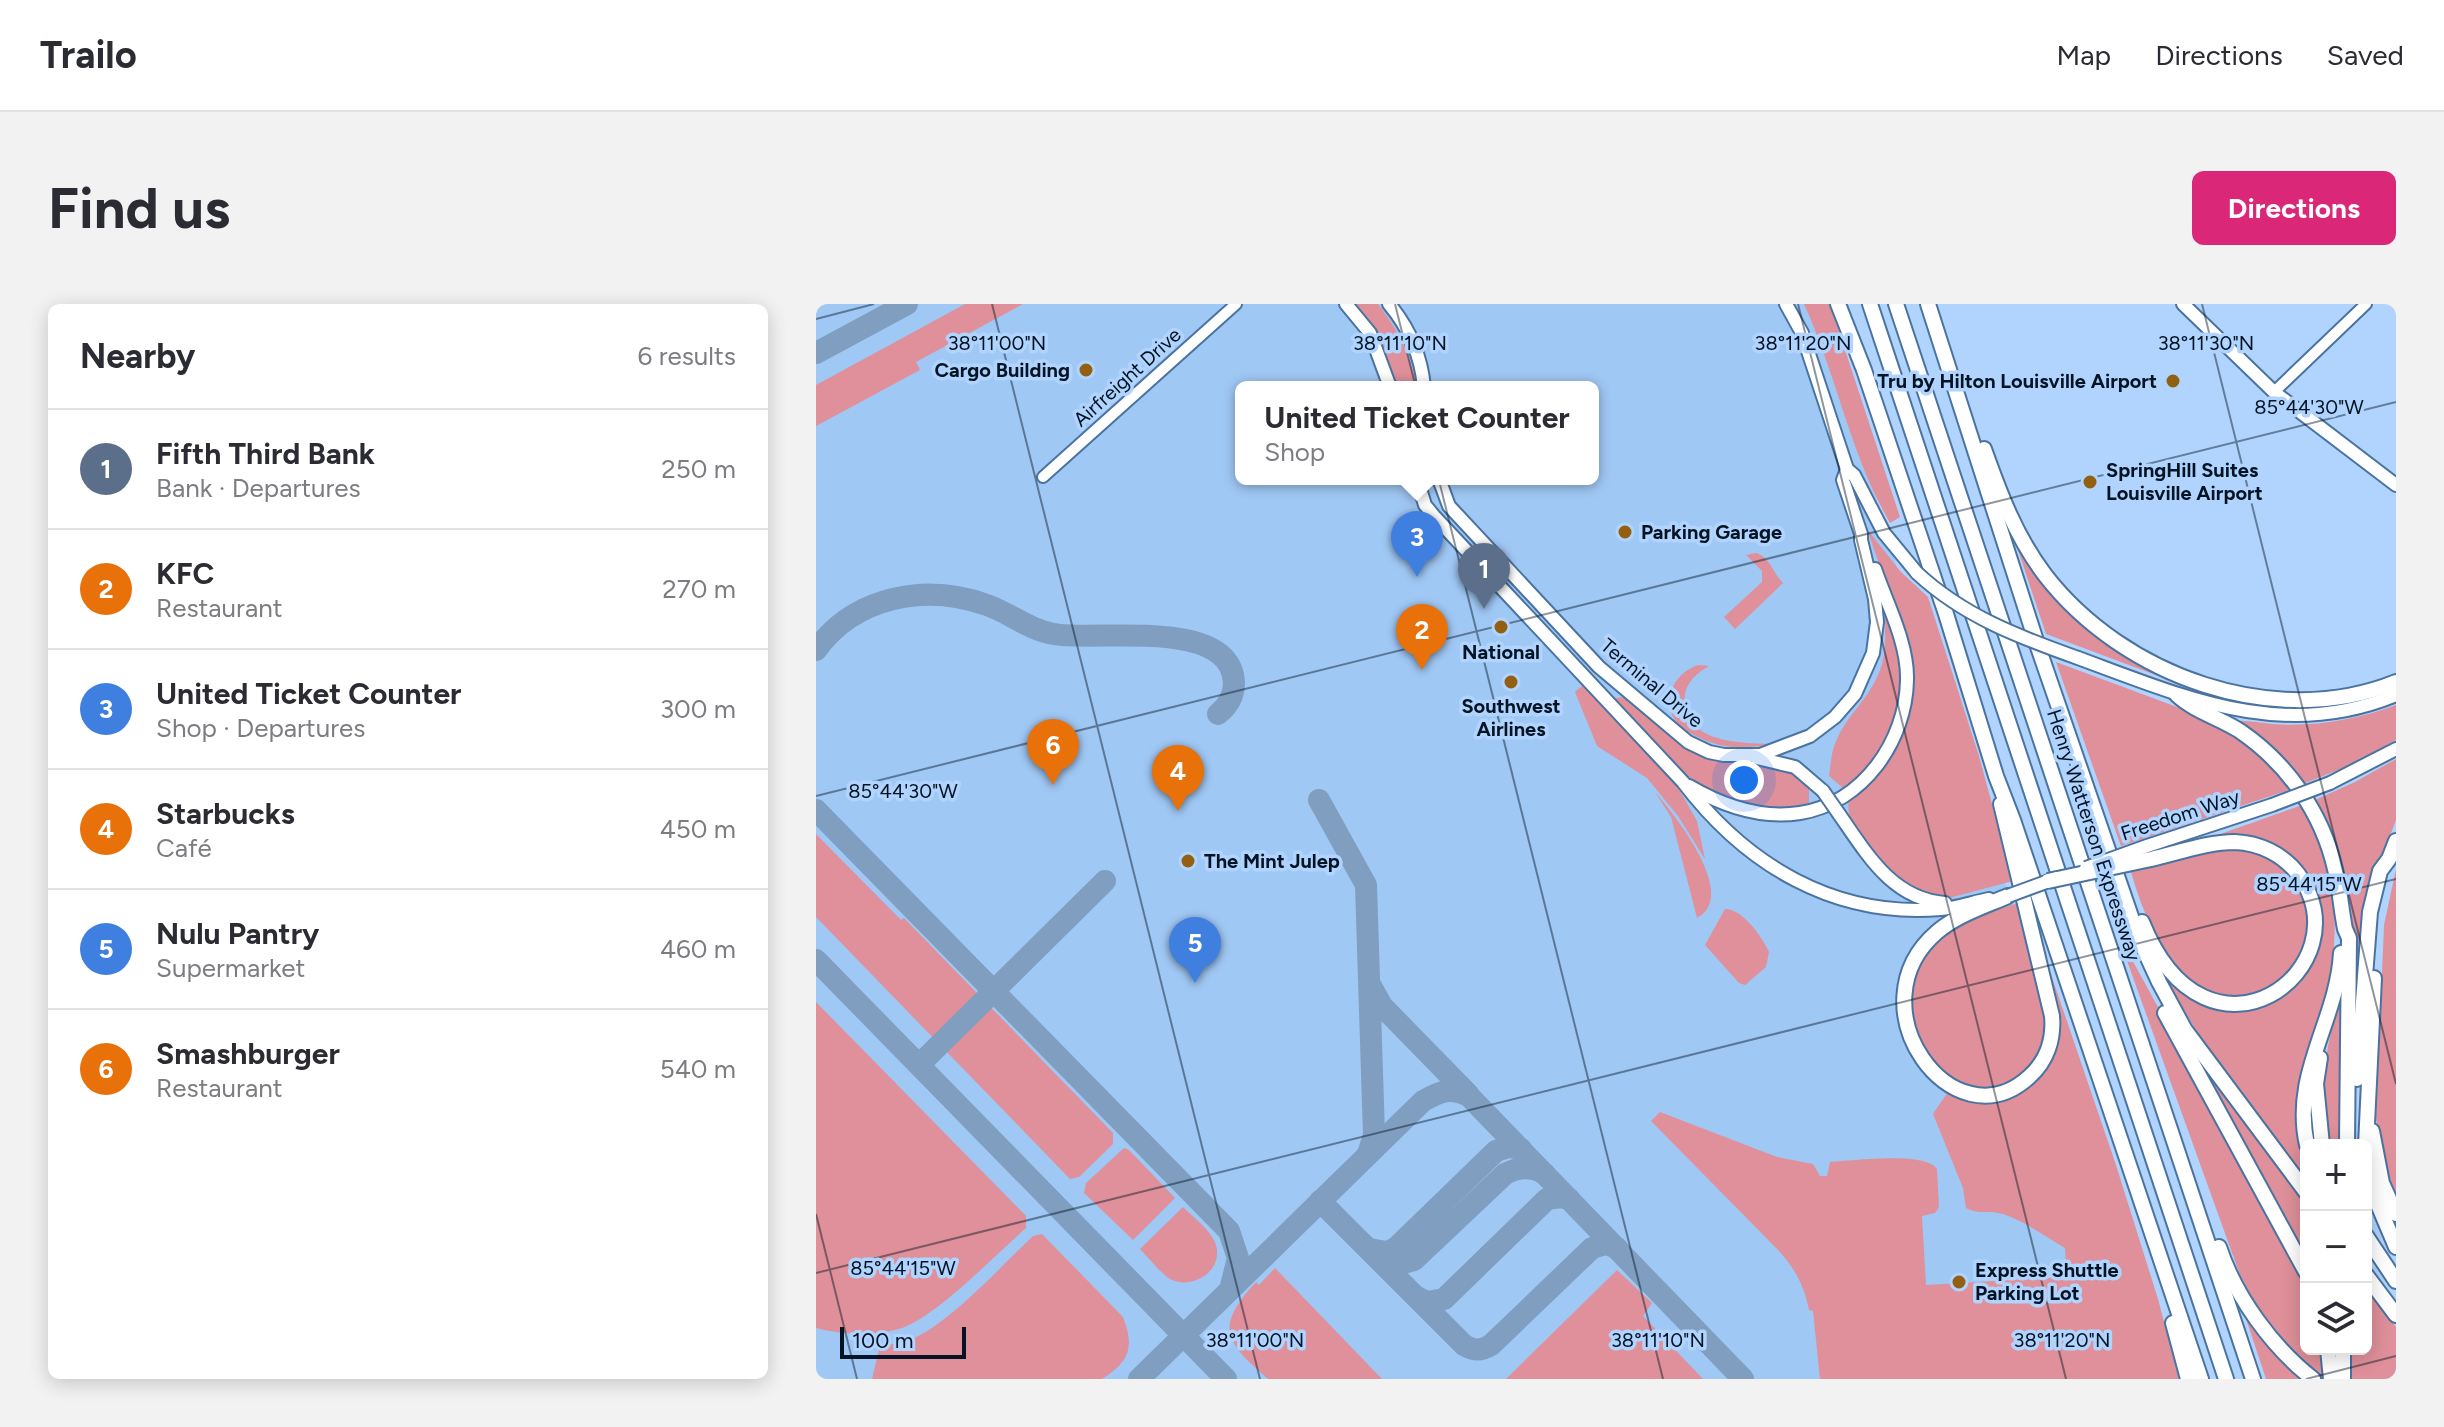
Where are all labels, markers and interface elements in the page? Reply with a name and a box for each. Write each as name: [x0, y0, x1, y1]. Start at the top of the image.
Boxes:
text: Trailo: [40, 32, 137, 78]
text: Map: [2057, 38, 2111, 72]
text: Directions: [2155, 38, 2283, 72]
text: Saved: [2327, 38, 2404, 72]
button: Directions: [2192, 171, 2396, 245]
text: Find us: [48, 175, 230, 242]
street label: Airfreight Drive: [1068, 322, 1186, 432]
text: 38°11'00"N: [948, 331, 1046, 355]
text: 38°11'10"N: [1353, 331, 1447, 355]
text: 38°11'20"N: [1755, 331, 1851, 355]
text: 38°11'30"N: [2158, 331, 2254, 355]
text: Nearby: [80, 336, 195, 377]
text: 6 results: [638, 340, 736, 372]
place label: Cargo Building: [935, 358, 1070, 382]
marker: Cargo Building: [1077, 361, 1095, 379]
place label: Tru by Hilton Louisville Airport: [1877, 369, 2157, 393]
marker: Tru by Hilton Louisville Airport: [2164, 372, 2182, 390]
popup: [1235, 381, 1599, 485]
text: 85°44'30"W: [2254, 395, 2364, 419]
text: United Ticket Counter: [1264, 399, 1570, 436]
text: Fifth Third Bank: [156, 435, 375, 472]
text: Shop: [1264, 436, 1325, 468]
text: 1: [101, 453, 111, 485]
text: 250 m: [661, 453, 736, 485]
place label: SpringHill Suites Louisville Airport: [2106, 458, 2263, 505]
text: Bank · Departures: [156, 472, 361, 504]
marker: SpringHill Suites Louisville Airport: [2081, 473, 2099, 491]
pin: 3: [1391, 511, 1443, 577]
place label: Parking Garage: [1641, 520, 1782, 544]
marker: Parking Garage: [1616, 523, 1634, 541]
pin: 1: [1458, 543, 1510, 609]
text: KFC: [156, 555, 214, 592]
text: 2: [98, 573, 114, 605]
text: 270 m: [662, 573, 736, 605]
text: Restaurant: [156, 592, 283, 624]
pin: 2: [1396, 604, 1448, 670]
marker: National: [1492, 618, 1510, 636]
street label: Terminal Drive: [1596, 633, 1708, 733]
place label: National: [1462, 640, 1540, 664]
marker: Southwest Airlines: [1502, 673, 1520, 691]
text: United Ticket Counter: [156, 675, 461, 712]
text: 3: [99, 693, 113, 725]
text: 300 m: [660, 693, 736, 725]
place label: Southwest Airlines: [1461, 694, 1561, 741]
street label: Henry Watterson Expressway: [2042, 706, 2146, 964]
text: Shop · Departures: [156, 712, 365, 744]
pin: 6: [1027, 719, 1079, 785]
pin: 4: [1152, 745, 1204, 811]
your location: [1724, 760, 1764, 800]
text: 85°44'30"W: [848, 779, 958, 803]
street label: Freedom Way: [2118, 784, 2243, 845]
text: Starbucks: [156, 795, 295, 832]
text: 4: [98, 813, 114, 845]
text: 450 m: [660, 813, 736, 845]
text: Café: [156, 832, 212, 864]
place label: The Mint Julep: [1204, 849, 1340, 873]
marker: The Mint Julep: [1179, 852, 1197, 870]
text: 85°44'15"W: [2256, 872, 2362, 896]
text: Nulu Pantry: [156, 915, 319, 952]
pin: 5: [1169, 917, 1221, 983]
text: 5: [98, 933, 114, 965]
text: 460 m: [660, 933, 736, 965]
text: Supermarket: [156, 952, 305, 984]
text: Smashburger: [156, 1035, 340, 1072]
text: 6: [98, 1053, 114, 1085]
text: 540 m: [660, 1053, 736, 1085]
text: Restaurant: [156, 1072, 283, 1104]
map controls: [2300, 1139, 2372, 1355]
button: +: [2300, 1139, 2372, 1211]
button: −: [2300, 1211, 2372, 1283]
text: 85°44'15"W: [850, 1256, 956, 1280]
place label: Express Shuttle Parking Lot: [1975, 1258, 2119, 1305]
marker: Express Shuttle Parking Lot: [1950, 1273, 1968, 1291]
button: layers: [2300, 1283, 2372, 1355]
scale bar: [840, 1323, 966, 1359]
text: 100 m: [852, 1327, 913, 1354]
text: 38°11'00"N: [1206, 1328, 1304, 1352]
text: 38°11'10"N: [1611, 1328, 1705, 1352]
text: 38°11'20"N: [2014, 1328, 2110, 1352]

